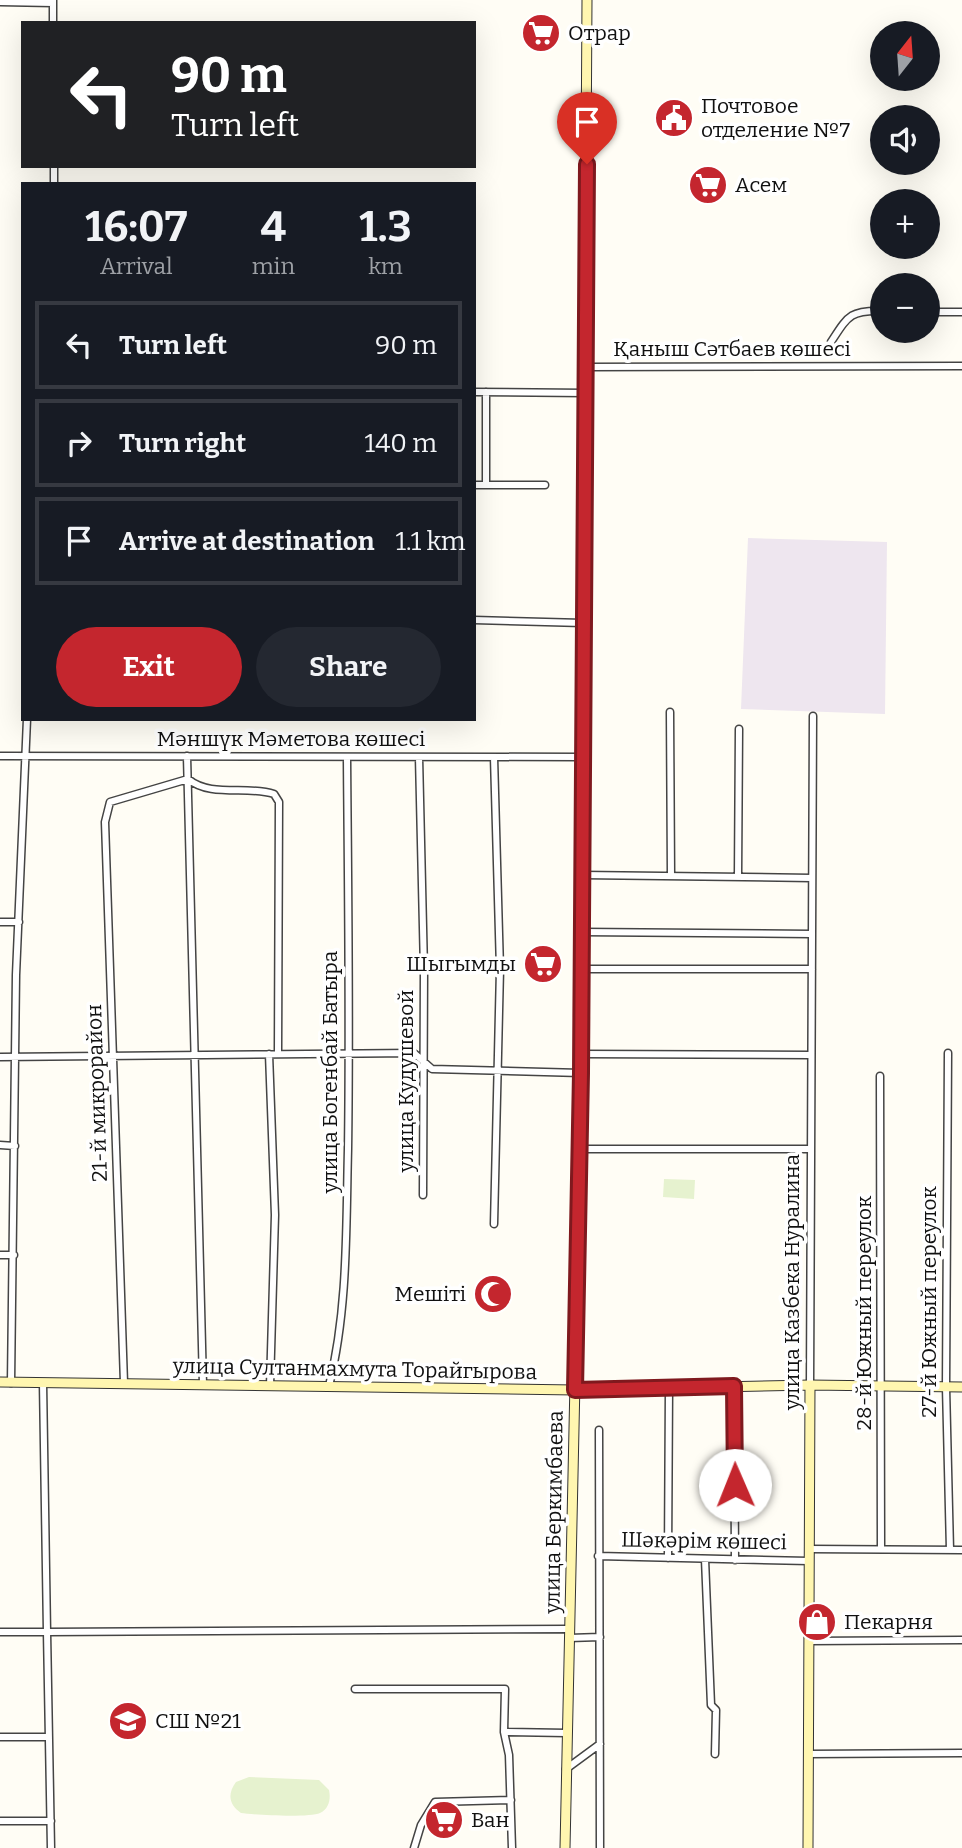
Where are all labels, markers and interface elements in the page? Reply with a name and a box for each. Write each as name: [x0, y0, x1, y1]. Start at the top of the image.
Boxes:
supermarket icon: Отрар: [520, 12, 562, 54]
place label: Отрар: [568, 20, 631, 46]
north arrow: [870, 21, 940, 91]
map controls: [870, 21, 940, 343]
text: 90 m: [171, 46, 287, 105]
icon: left: [56, 49, 147, 140]
pin: [557, 92, 617, 164]
place label: Почтовое отделение №7: [701, 93, 851, 143]
public building icon: Почтовое отделение №7: [653, 97, 695, 139]
icon: arrive: [568, 103, 606, 141]
button: sound: [870, 105, 940, 175]
text: Turn left: [171, 106, 299, 144]
supermarket icon: Асем: [687, 164, 729, 206]
place label: Асем: [735, 172, 787, 198]
button: +: [870, 189, 940, 259]
text: 16:07: [85, 202, 187, 252]
text: 4: [261, 202, 286, 252]
text: 1.3: [359, 202, 412, 252]
text: Arrival: [100, 252, 173, 280]
text: min: [252, 252, 295, 280]
text: km: [368, 252, 403, 280]
button: −: [870, 273, 940, 343]
icon: left: [60, 326, 98, 364]
text: Turn left: [119, 330, 227, 361]
text: 90 m: [375, 330, 437, 361]
street label: Қаныш Сәтбаев көшесі: [613, 336, 851, 362]
icon: right: [60, 424, 98, 462]
text: Turn right: [119, 428, 246, 459]
text: 140 m: [365, 428, 437, 459]
icon: arrive: [60, 522, 98, 560]
text: Arrive at destination: [119, 526, 374, 557]
text: 1.1 km: [395, 526, 466, 557]
button: Exit: [56, 627, 242, 707]
button: Share: [256, 627, 441, 707]
street label: Мәншүк Мәметова көшесі: [157, 726, 425, 752]
supermarket icon: Шыгымды: [522, 943, 564, 985]
street label: улица Богенбай Батыра: [317, 950, 343, 1194]
place label: Шыгымды: [406, 951, 516, 977]
street label: улица Кудушевой: [393, 990, 419, 1173]
street label: 21-й микрорайон: [81, 1004, 113, 1182]
street label: улица Казбека Нуралина: [779, 1153, 805, 1411]
street label: 27-й Южный переулок: [916, 1186, 942, 1418]
street label: 28-й Южный переулок: [851, 1195, 877, 1430]
mosque icon: Мешіті: [472, 1273, 514, 1315]
place label: Мешіті: [395, 1281, 466, 1307]
street label: улица Султанмахмута Торайгырова: [172, 1353, 538, 1385]
street label: улица Беркимбаева: [539, 1410, 569, 1615]
position arrow: [698, 1448, 772, 1522]
street label: Шәкәрім көшесі: [621, 1527, 787, 1555]
shop icon: Пекарня: [796, 1601, 838, 1643]
place label: Пекарня: [844, 1609, 933, 1635]
school or university icon: СШ №21: [107, 1700, 149, 1742]
place label: СШ №21: [155, 1708, 241, 1734]
supermarket icon: Ван: [423, 1799, 465, 1841]
place label: Ван: [471, 1807, 510, 1833]

